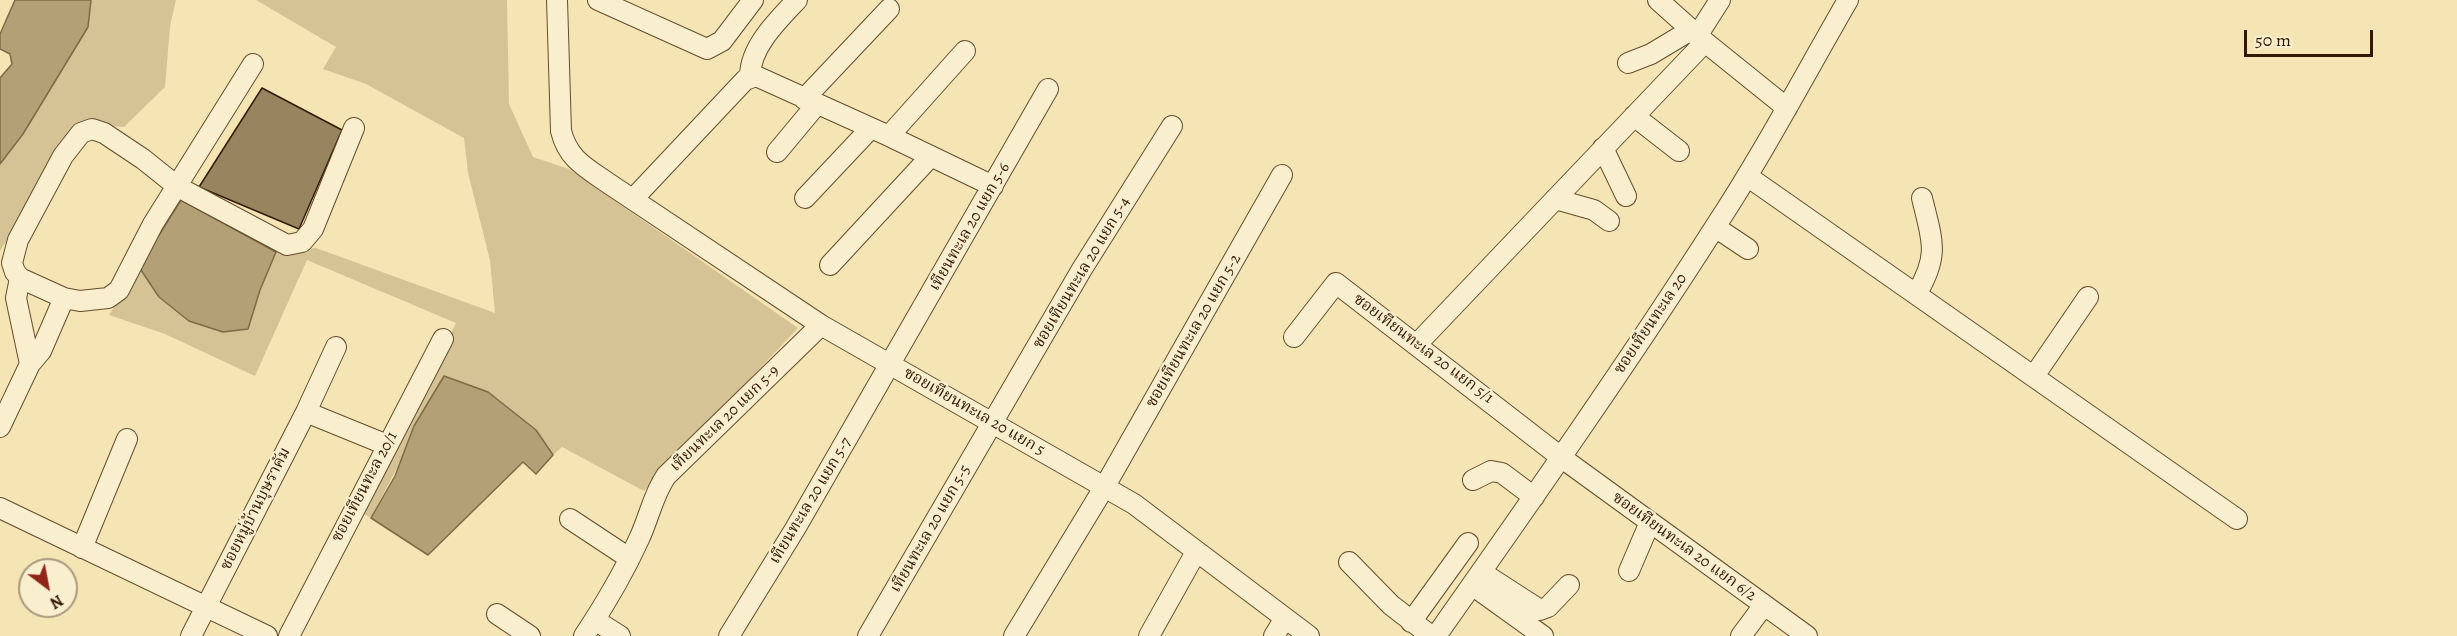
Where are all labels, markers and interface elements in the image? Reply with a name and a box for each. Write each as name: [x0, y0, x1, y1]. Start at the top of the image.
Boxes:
scale bar: [2247, 18, 2376, 56]
text: 50 m: [2255, 28, 2291, 52]
street label: เทียนทะเล 20 แยก 5-6: [925, 159, 1015, 295]
street label: ซอยเทียนทะเล 20 แยก 5-4: [1029, 194, 1135, 352]
street label: ซอยเทียนทะเล 20 แยก 5-2: [1142, 251, 1246, 411]
street label: ซอยเทียนทะเล 20: [1610, 270, 1692, 378]
street label: ซอยเทียนทะเล 20 แยก 5/1: [1349, 290, 1497, 408]
street label: เทียนทะเล 20 แยก 5-9: [666, 362, 784, 476]
street label: ซอยเทียนทะเล 20 แยก 5: [900, 364, 1048, 460]
street label: ซอยเทียนทะล 20/1: [328, 429, 402, 545]
street label: เทียนทะเล 20 แยก 5-7: [766, 434, 856, 568]
street label: ซอยหมู่บ้านบุษราคัม: [217, 445, 295, 573]
street label: เทียนทะเล 20 แยก 5-5: [887, 462, 975, 596]
street label: ซอยเทียนทะเล 20 แยก 6/2: [1608, 488, 1760, 606]
north arrow: [18, 558, 78, 618]
text: N: [46, 589, 67, 614]

